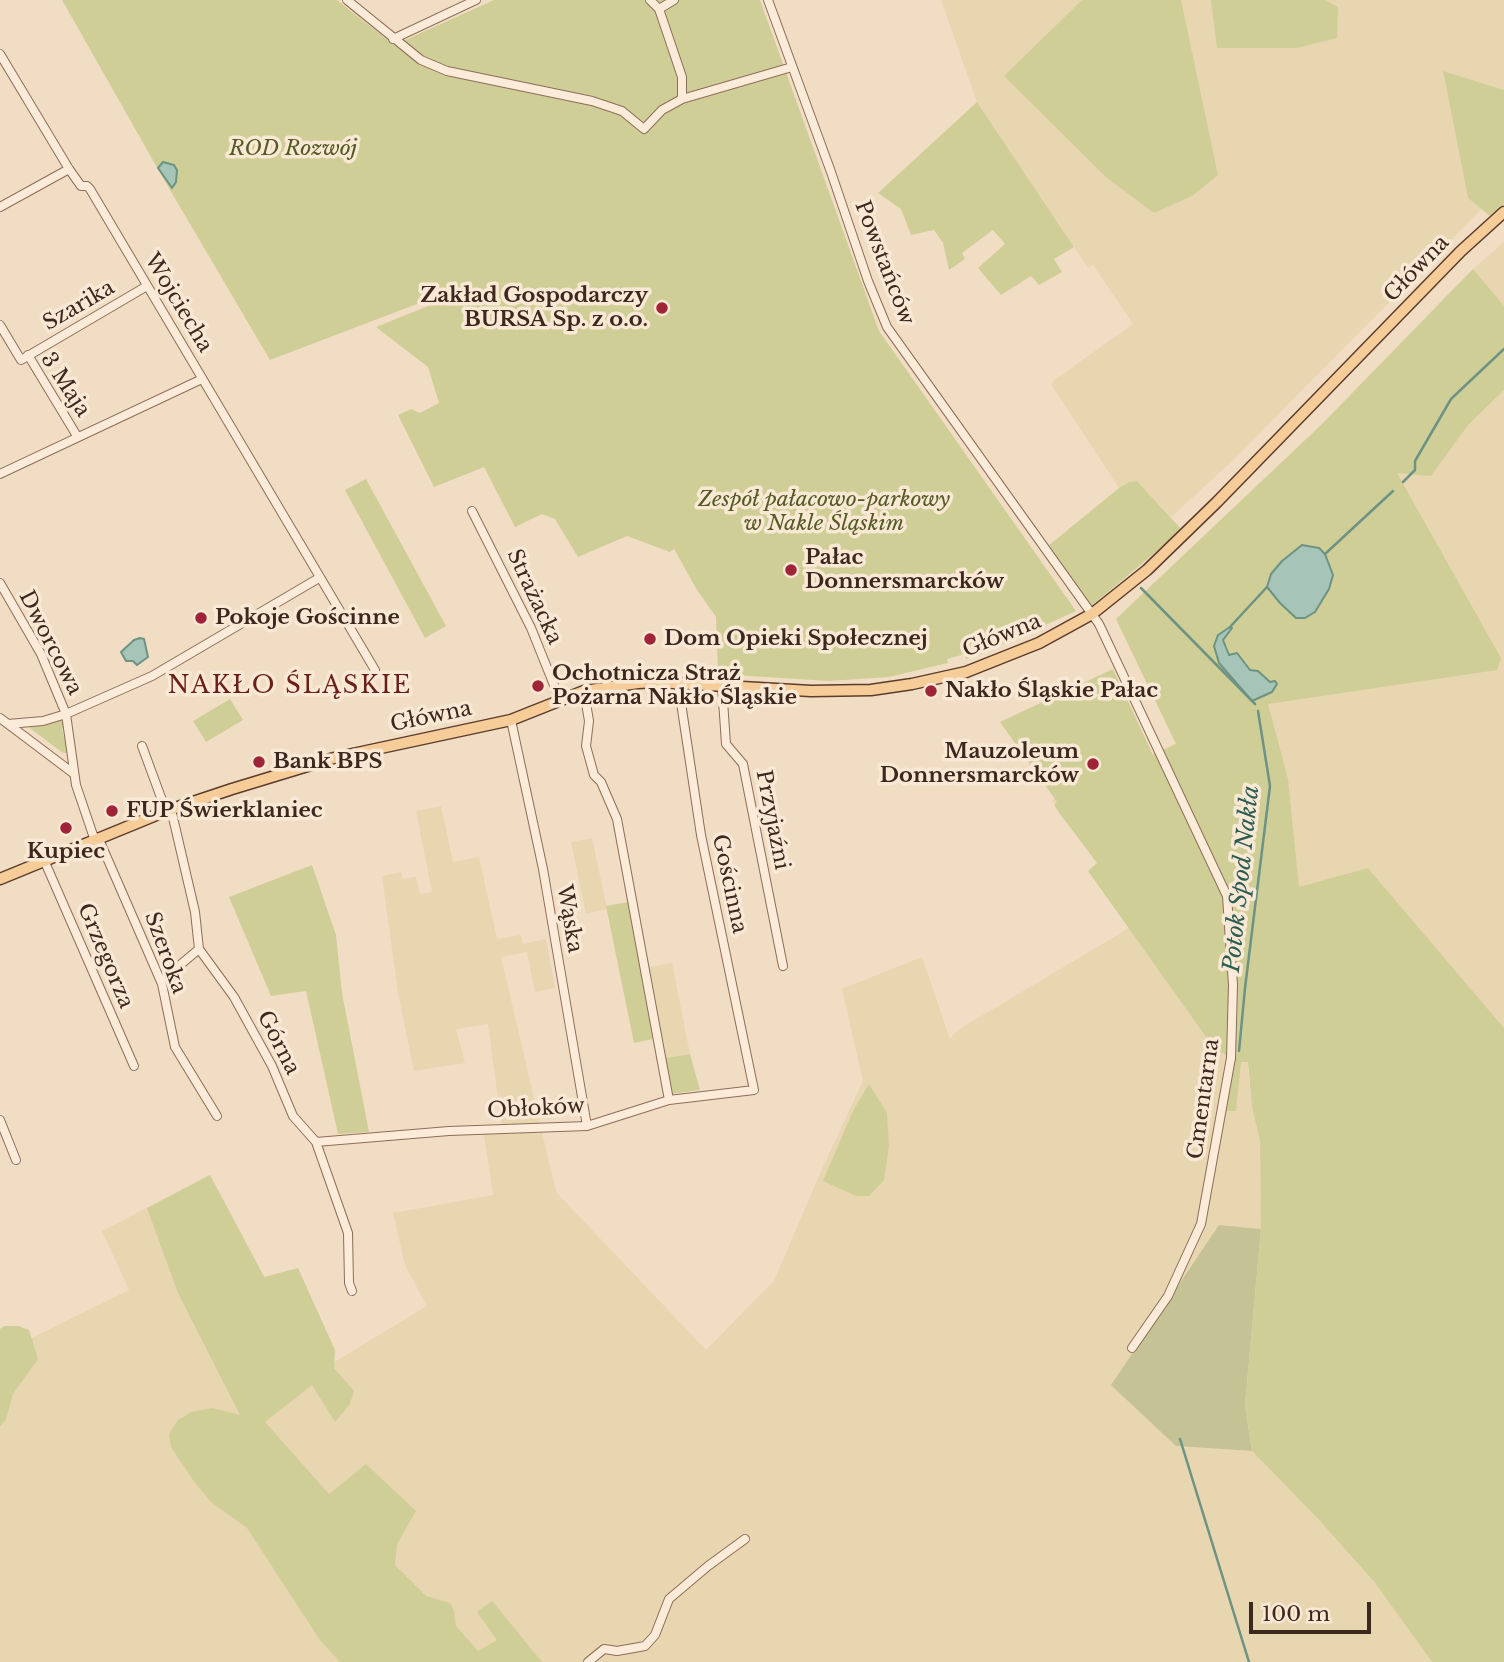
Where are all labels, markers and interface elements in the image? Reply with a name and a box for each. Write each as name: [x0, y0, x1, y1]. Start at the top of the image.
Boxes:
park label: ROD Rozwój: [229, 136, 357, 162]
street label: Powstańców: [849, 197, 919, 329]
street label: Główna: [1379, 231, 1455, 307]
street label: Wojciecha: [139, 249, 217, 357]
street label: Szarika: [39, 275, 119, 337]
place label: Zakład Gospodarczy BURSA Sp. z o.o.: [420, 283, 648, 333]
marker: Zakład Gospodarczy BURSA Sp. z o.o.: [654, 300, 670, 316]
street label: 3 Maja: [35, 348, 95, 422]
park label: Zespół pałacowo-parkowy w Nakle Śląskim: [698, 487, 950, 537]
street label: Strażacka: [501, 545, 567, 649]
place label: Pałac Donnersmarcków: [805, 545, 1004, 595]
marker: Pałac Donnersmarcków: [783, 562, 799, 578]
street label: Dworcowa: [13, 587, 87, 699]
place label: Pokoje Gościnne: [215, 605, 400, 631]
street label: Główna: [959, 609, 1045, 663]
marker: Pokoje Gościnne: [193, 610, 209, 626]
place label: Dom Opieki Społecznej: [664, 626, 928, 652]
marker: Dom Opieki Społecznej: [642, 631, 658, 647]
place label: Ochotnicza Straż Pożarna Nakło Śląskie: [552, 661, 797, 711]
district label: NAKŁO ŚLĄSKIE: [169, 672, 411, 700]
marker: Ochotnicza Straż Pożarna Nakło Śląskie: [530, 678, 546, 694]
place label: Nakło Śląskie Pałac: [945, 678, 1158, 704]
marker: Nakło Śląskie Pałac: [923, 683, 939, 699]
street label: Główna: [388, 696, 474, 738]
place label: Mauzoleum Donnersmarcków: [880, 739, 1079, 789]
place label: Bank BPS: [273, 749, 382, 775]
marker: Bank BPS: [251, 754, 267, 770]
marker: Mauzoleum Donnersmarcków: [1085, 756, 1101, 772]
street label: Przyjaźni: [750, 768, 794, 872]
water label: Potok Spod Nakła: [1218, 784, 1266, 974]
place label: FUP Świerklaniec: [126, 798, 323, 824]
marker: FUP Świerklaniec: [104, 803, 120, 819]
marker: Kupiec: [58, 820, 74, 836]
street label: Gościnna: [706, 832, 752, 936]
place label: Kupiec: [27, 839, 105, 865]
street label: Wąska: [551, 883, 587, 955]
street label: Grzegorza: [72, 900, 138, 1012]
street label: Szeroka: [139, 909, 191, 997]
street label: Górna: [251, 1007, 305, 1079]
street label: Cmentarna: [1183, 1037, 1225, 1161]
street label: Obłoków: [487, 1094, 585, 1124]
scale bar: [1252, 1588, 1374, 1632]
text: 100 m: [1262, 1601, 1330, 1627]

